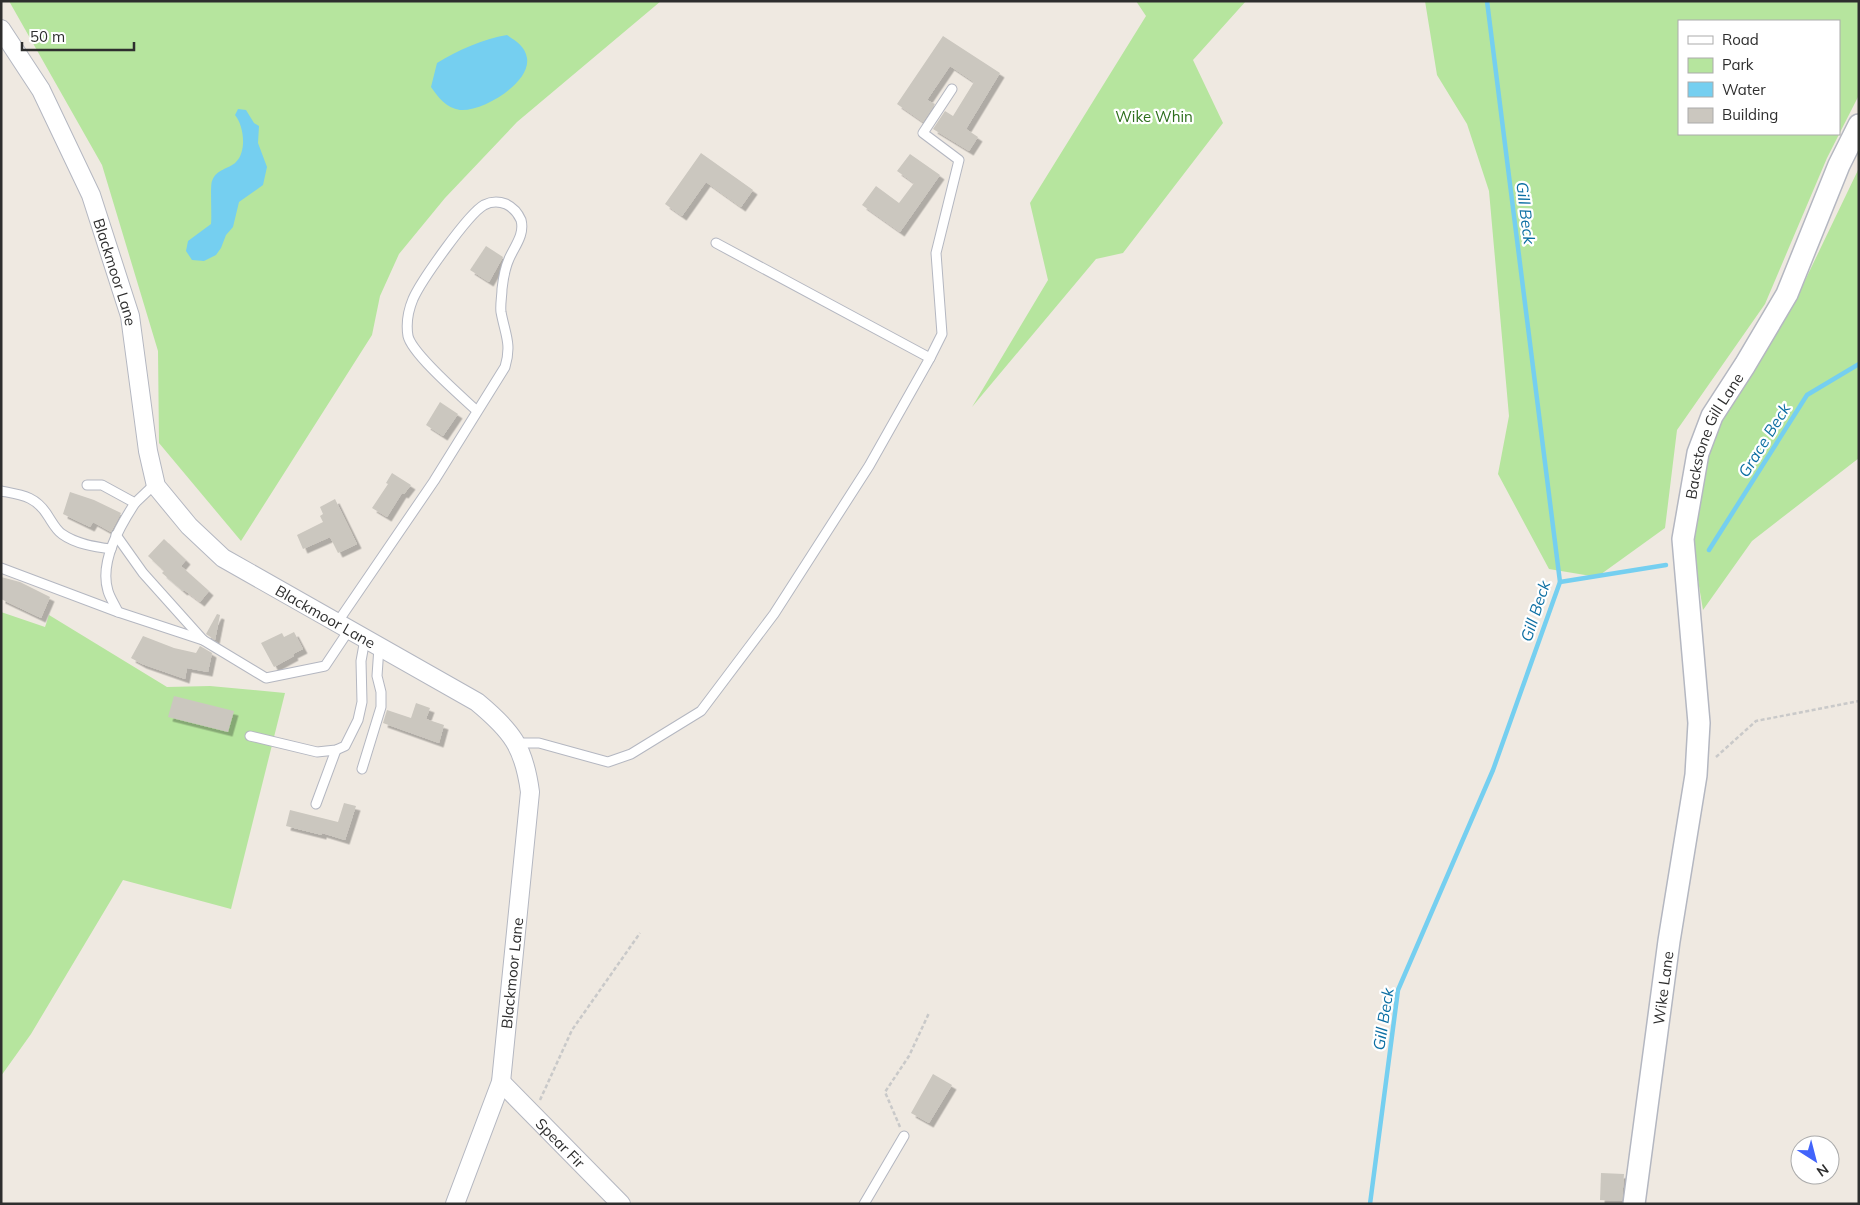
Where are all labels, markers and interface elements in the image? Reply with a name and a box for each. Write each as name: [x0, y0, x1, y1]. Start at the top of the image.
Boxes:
scale bar: [22, 20, 135, 52]
legend: [1678, 20, 1840, 135]
text: 50 m: [30, 27, 65, 46]
text: Road: [1722, 30, 1759, 49]
text: Park: [1722, 55, 1754, 74]
text: Water: [1722, 80, 1766, 99]
text: Building: [1722, 105, 1778, 124]
park label: Wike Whin: [1115, 107, 1193, 126]
water label: Gill Beck: [1512, 180, 1540, 246]
street label: Blackmoor Lane: [90, 216, 141, 327]
street label: Backstone Gill Lane: [1681, 369, 1747, 501]
water label: Grace Beck: [1733, 399, 1795, 481]
water label: Gill Beck: [1516, 577, 1554, 644]
street label: Blackmoor Lane: [272, 580, 379, 652]
street label: Blackmoor Lane: [497, 916, 527, 1030]
street label: Wike Lane: [1648, 950, 1677, 1026]
water label: Gill Beck: [1368, 986, 1398, 1052]
street label: Spear Fir: [532, 1114, 590, 1172]
north arrow: [1790, 1135, 1840, 1185]
text: N: [1813, 1160, 1832, 1181]

